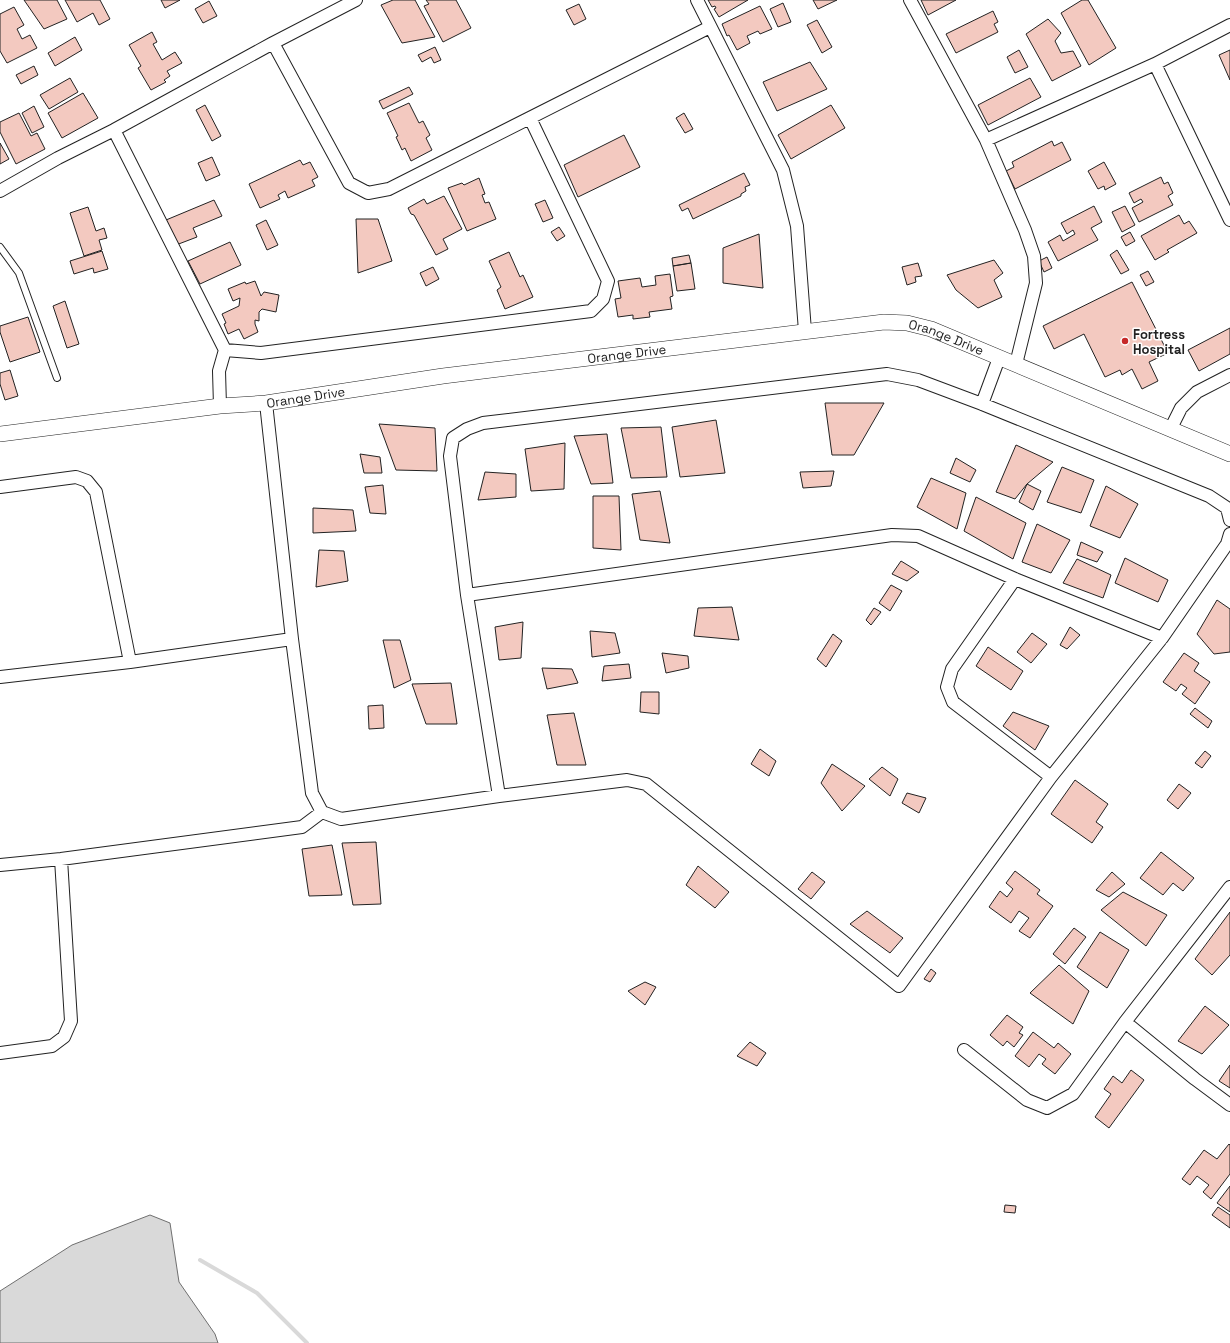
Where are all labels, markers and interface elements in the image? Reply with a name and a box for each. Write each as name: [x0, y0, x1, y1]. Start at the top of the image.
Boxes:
street label: Orange Drive: [907, 316, 986, 359]
place label: Fortress Hospital: [1133, 326, 1185, 358]
marker: Fortress Hospital: [1120, 336, 1130, 346]
street label: Orange Drive: [586, 341, 667, 367]
street label: Orange Drive: [265, 383, 346, 412]

